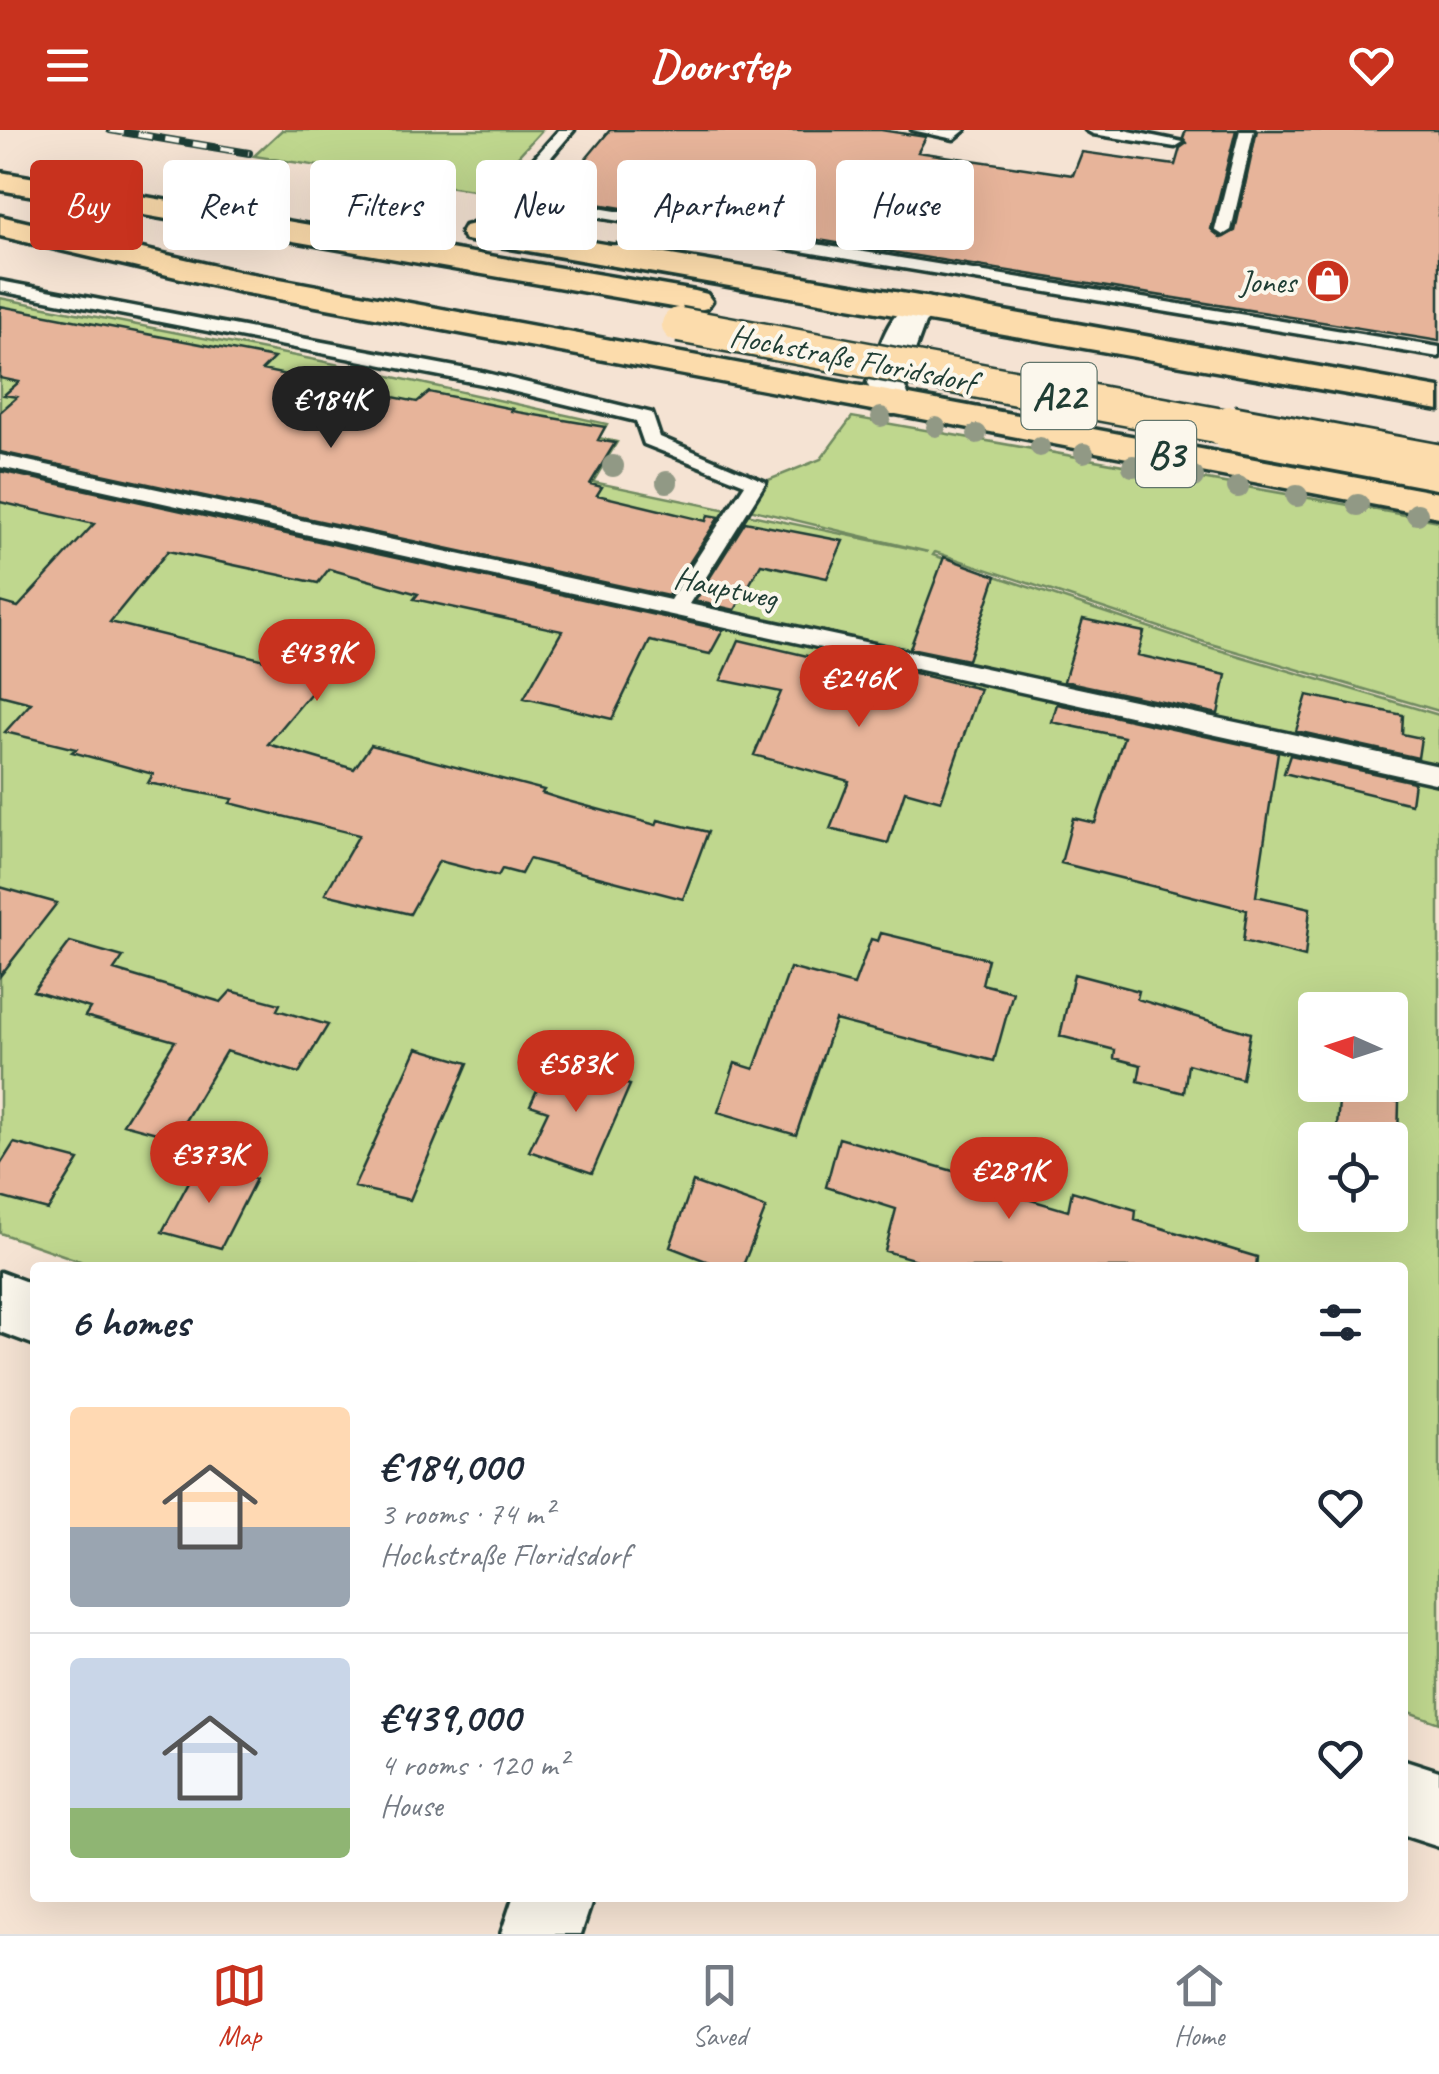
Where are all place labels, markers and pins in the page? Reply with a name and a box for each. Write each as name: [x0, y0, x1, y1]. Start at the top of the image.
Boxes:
shop icon: Jones: [1305, 258, 1351, 304]
place label: Jones: [1238, 261, 1298, 302]
pin: €184K: [261, 366, 401, 451]
pin: €439K: [247, 619, 387, 704]
pin: €246K: [789, 645, 929, 730]
pin: €583K: [506, 1030, 646, 1115]
pin: €373K: [139, 1121, 279, 1206]
pin: €281K: [939, 1137, 1079, 1222]

